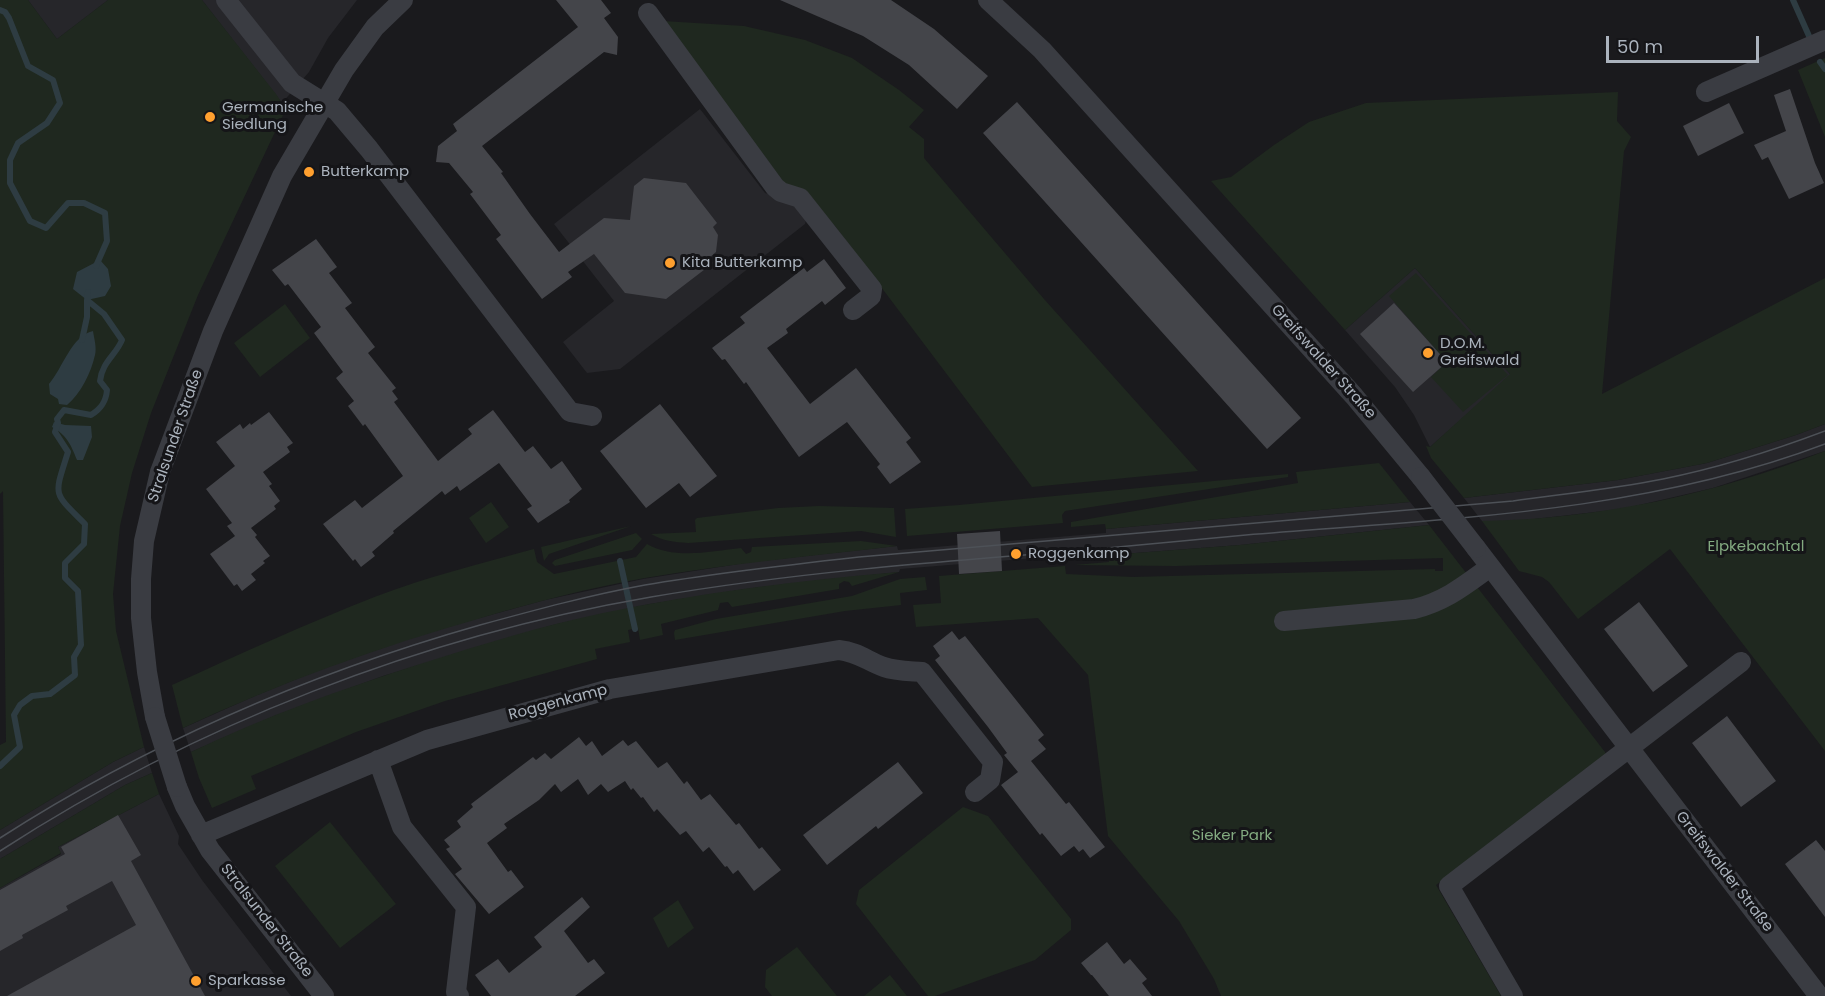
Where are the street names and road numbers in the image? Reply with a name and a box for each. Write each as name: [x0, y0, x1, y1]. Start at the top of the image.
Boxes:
street label: Greifswalder Straße: [1267, 301, 1379, 423]
street label: Stralsunder Straße: [145, 367, 207, 505]
street label: Roggenkamp: [507, 681, 609, 725]
street label: Greifswalder Straße: [1671, 808, 1777, 936]
street label: Stralsunder Straße: [216, 861, 316, 981]

